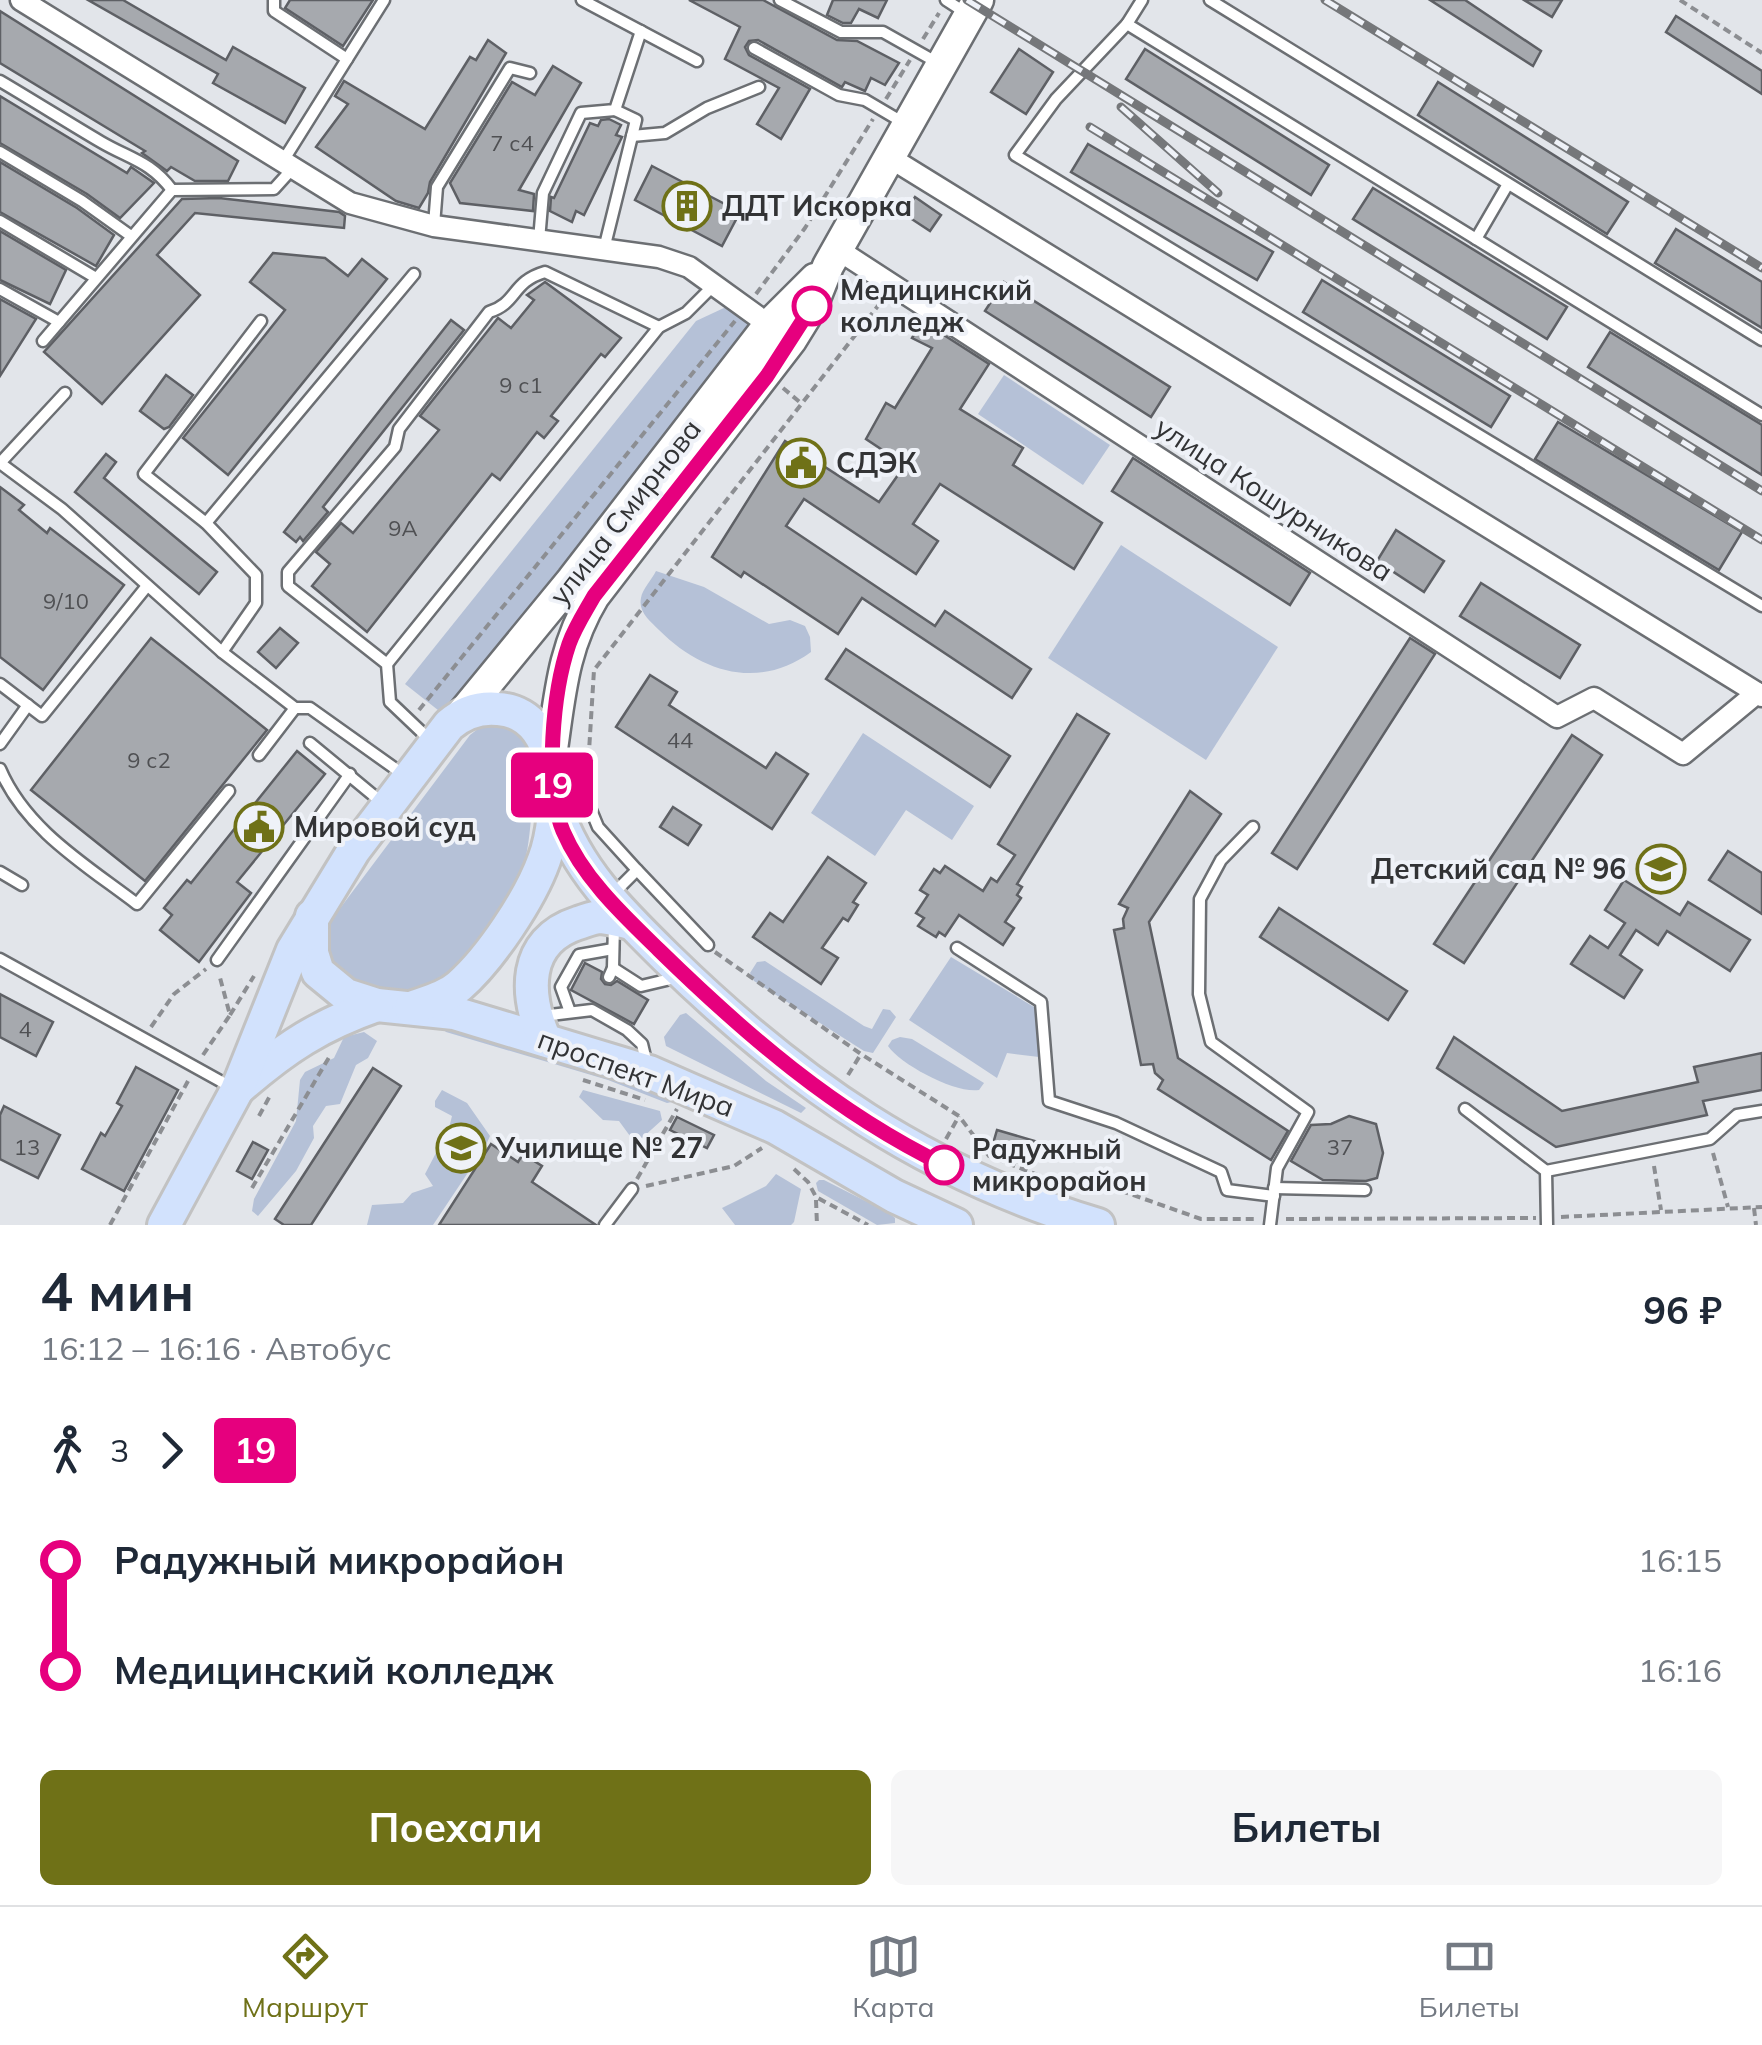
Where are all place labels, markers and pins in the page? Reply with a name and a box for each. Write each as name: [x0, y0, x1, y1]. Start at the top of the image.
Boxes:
building icon: ДДТ Искорка: [661, 180, 713, 232]
place label: ДДТ Искорка: [722, 188, 912, 223]
place label: Медицинский колледж: [840, 272, 1032, 339]
marker: Медицинский колледж: [793, 287, 831, 325]
public building icon: СДЭК: [775, 437, 827, 489]
place label: СДЭК: [836, 445, 918, 480]
public building icon: Мировой суд: [233, 801, 285, 853]
place label: Мировой суд: [294, 809, 476, 844]
school or university icon: Детский сад № 96: [1635, 843, 1687, 895]
place label: Детский сад № 96: [1371, 851, 1626, 886]
school or university icon: Училище № 27: [435, 1122, 487, 1174]
place label: Училище № 27: [495, 1130, 703, 1165]
place label: Радужный микрорайон: [972, 1131, 1146, 1198]
marker: Радужный микрорайон: [925, 1146, 963, 1184]

